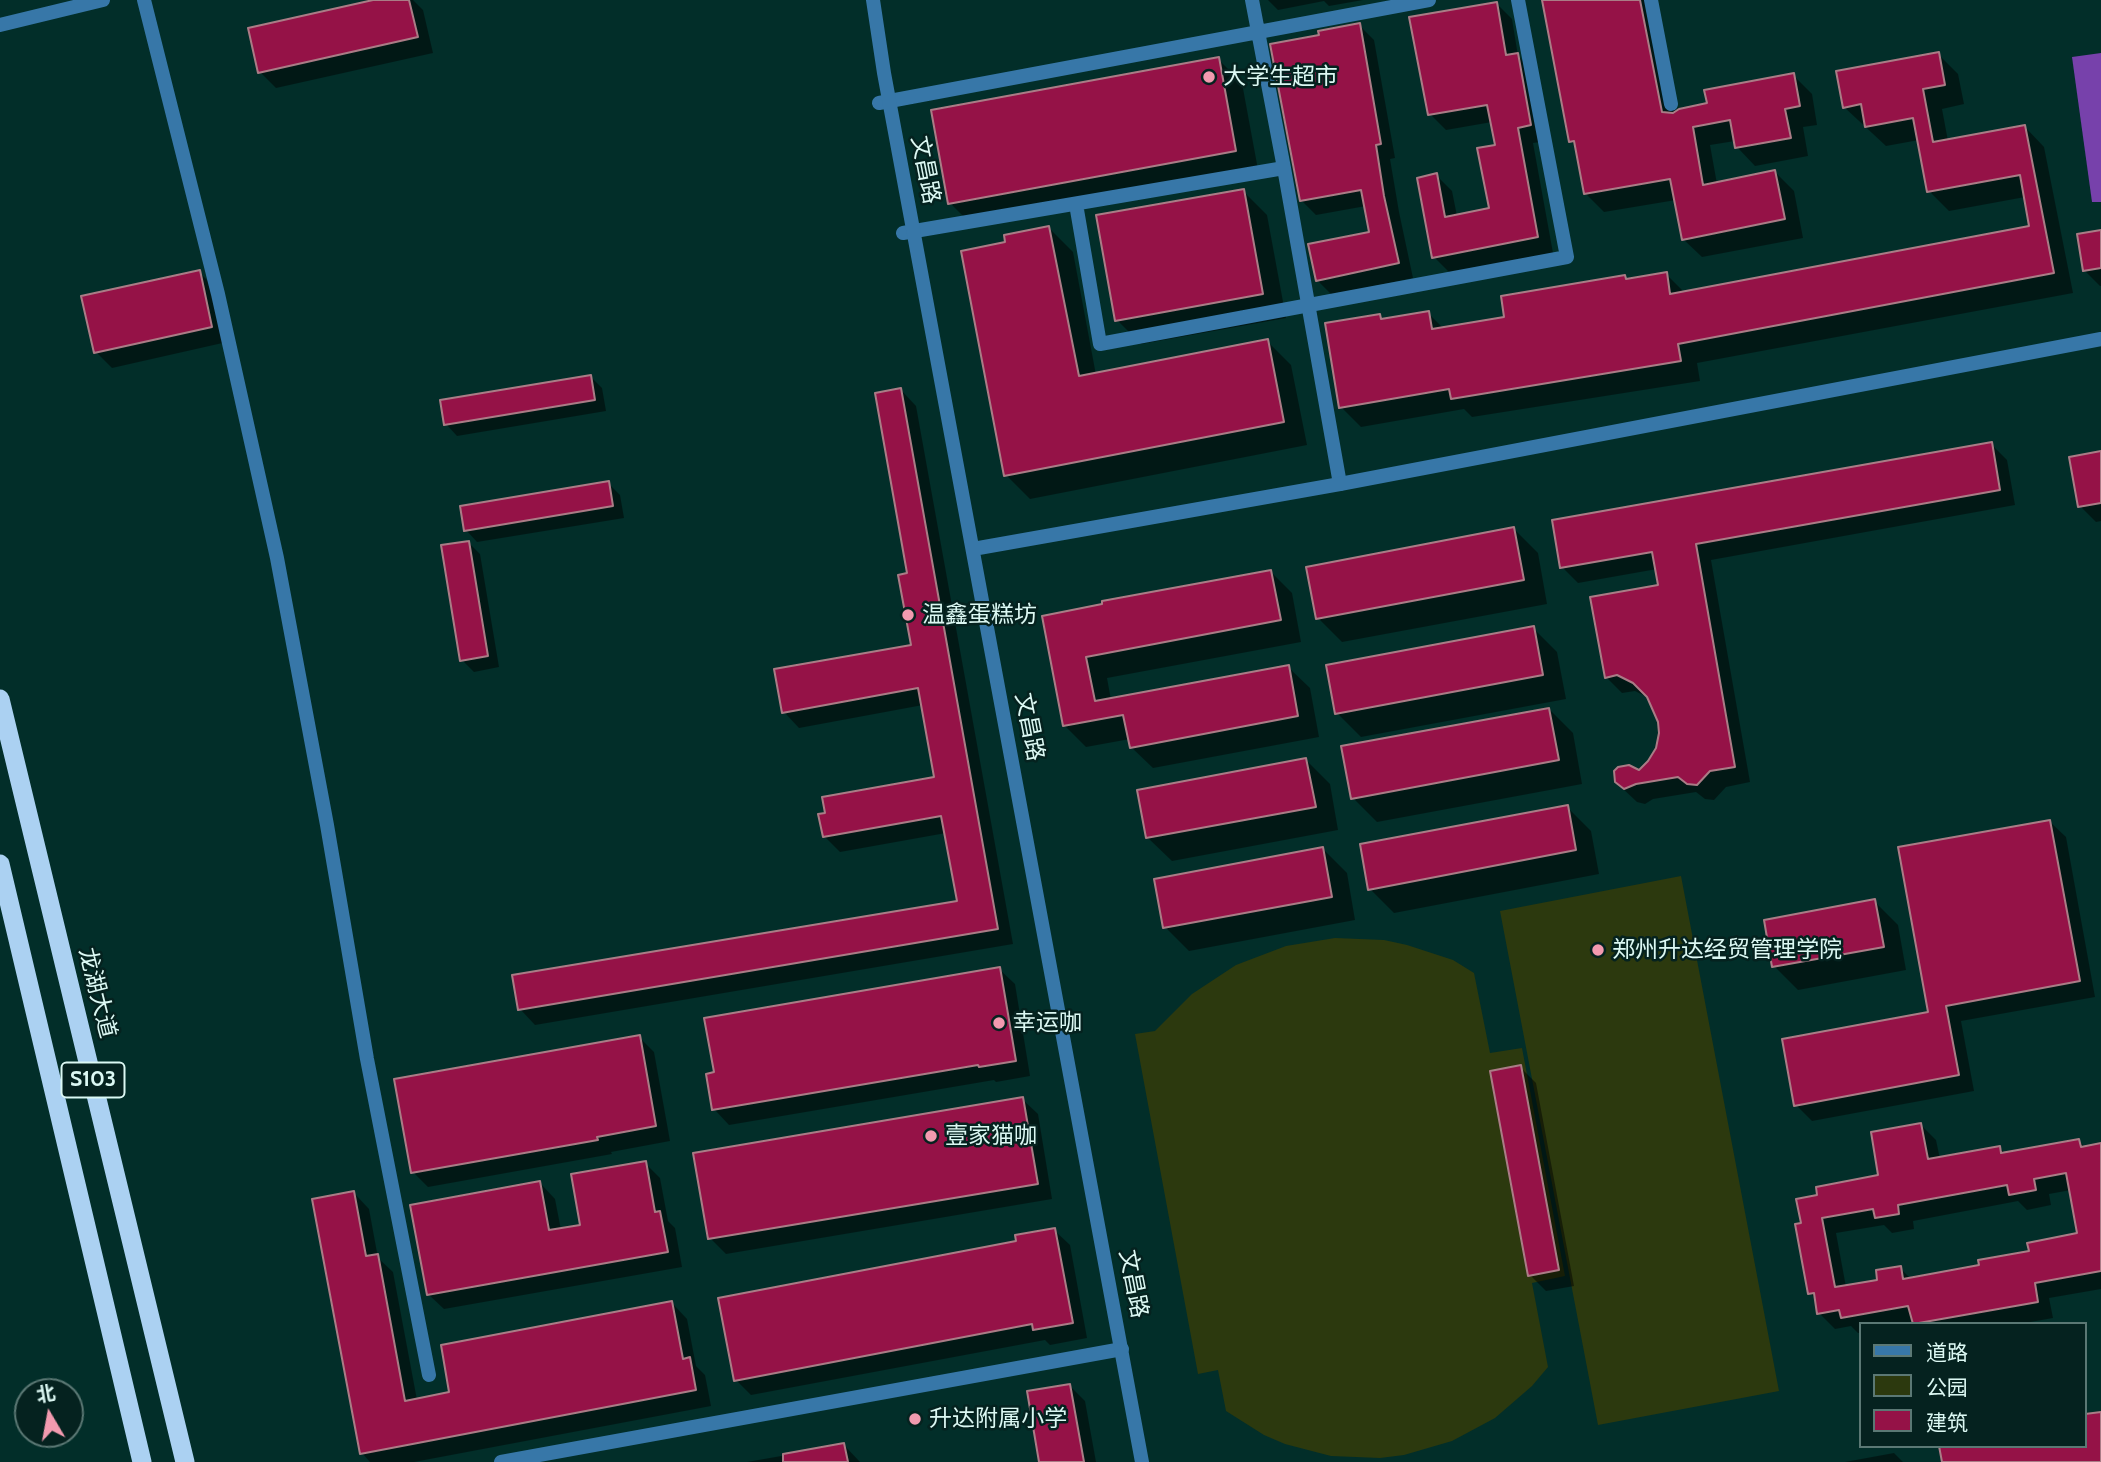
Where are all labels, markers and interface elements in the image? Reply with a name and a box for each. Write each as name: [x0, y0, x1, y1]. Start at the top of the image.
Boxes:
place label: 大学生超市: [1223, 63, 1338, 91]
marker: 大学生超市: [1201, 69, 1217, 85]
street label: 文昌路: [905, 134, 945, 206]
place label: 温鑫蛋糕坊: [922, 601, 1037, 629]
marker: 温鑫蛋糕坊: [900, 607, 916, 623]
street label: 文昌路: [1009, 691, 1049, 763]
place label: 郑州升达经贸管理学院: [1612, 936, 1842, 964]
marker: 郑州升达经贸管理学院: [1590, 942, 1606, 958]
street label: 龙湖大道: [72, 945, 122, 1041]
place label: 幸运咖: [1013, 1009, 1082, 1037]
marker: 幸运咖: [991, 1015, 1007, 1031]
road number: S103: [62, 1062, 124, 1098]
place label: 壹家猫咖: [945, 1122, 1037, 1150]
marker: 壹家猫咖: [923, 1128, 939, 1144]
street label: 文昌路: [1113, 1248, 1153, 1320]
legend: [1860, 1322, 2087, 1448]
text: 道路: [1926, 1340, 1968, 1365]
text: 公园: [1926, 1375, 1968, 1400]
north arrow: [14, 1378, 84, 1448]
text: 北: [34, 1381, 57, 1407]
place label: 升达附属小学: [929, 1405, 1067, 1433]
text: 建筑: [1926, 1410, 1968, 1435]
marker: 升达附属小学: [907, 1411, 923, 1427]

